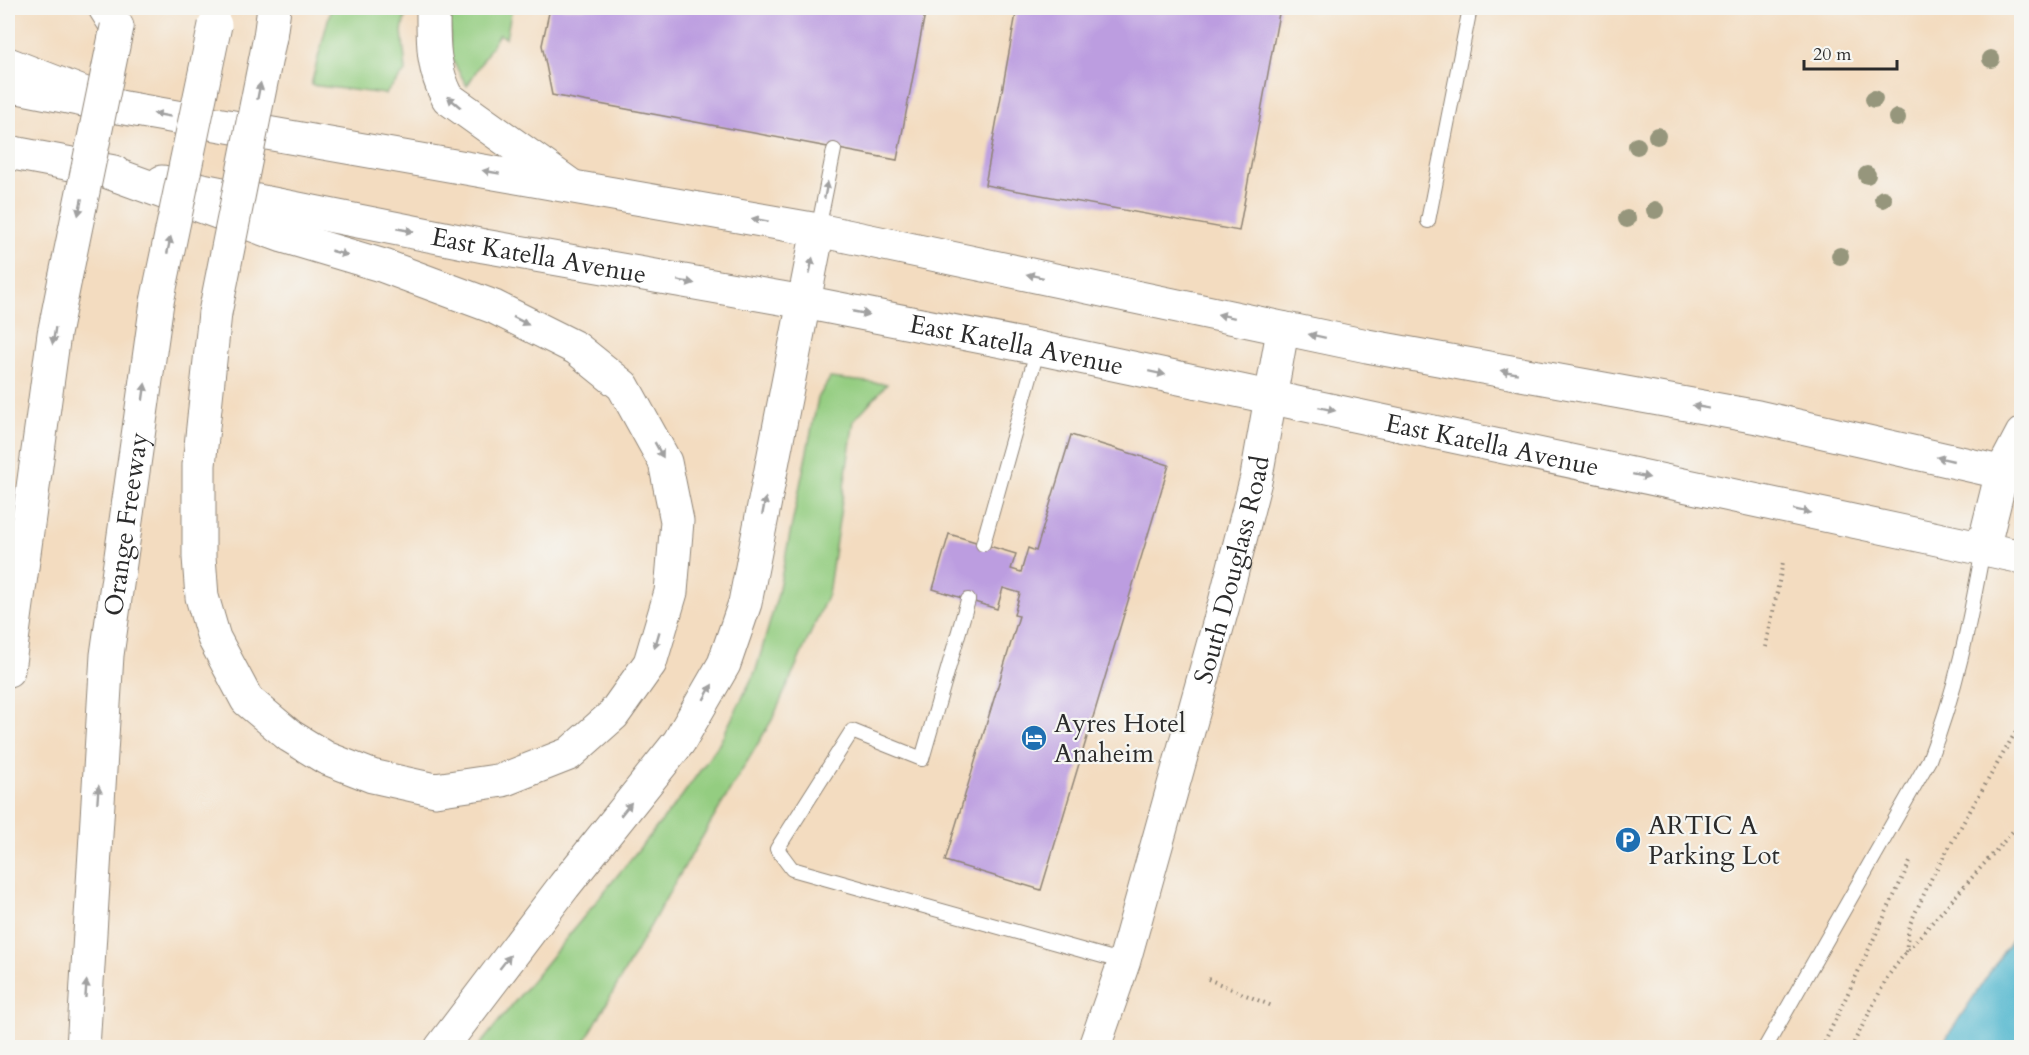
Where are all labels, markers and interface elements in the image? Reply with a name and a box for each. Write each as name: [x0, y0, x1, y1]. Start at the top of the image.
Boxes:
scale bar: [1804, 33, 1897, 71]
text: 20 m: [1813, 42, 1852, 67]
one-way arrow: [255, 81, 264, 100]
one-way arrow: [447, 95, 462, 108]
one-way arrow: [152, 110, 171, 119]
one-way arrow: [482, 167, 501, 176]
one-way arrow: [822, 180, 831, 199]
one-way arrow: [75, 198, 84, 217]
one-way arrow: [751, 215, 770, 224]
street label: East Katella Avenue: [428, 218, 649, 292]
one-way arrow: [395, 226, 414, 235]
one-way arrow: [165, 235, 174, 254]
one-way arrow: [330, 249, 348, 258]
one-way arrow: [807, 257, 816, 276]
one-way arrow: [1025, 271, 1044, 280]
one-way arrow: [677, 277, 696, 286]
street label: East Katella Avenue: [907, 306, 1127, 383]
one-way arrow: [852, 309, 871, 318]
one-way arrow: [1216, 311, 1235, 320]
one-way arrow: [513, 316, 530, 325]
one-way arrow: [49, 327, 58, 346]
one-way arrow: [1308, 330, 1327, 340]
one-way arrow: [1499, 367, 1518, 376]
one-way arrow: [1148, 369, 1167, 378]
one-way arrow: [140, 383, 149, 402]
one-way arrow: [1691, 402, 1710, 411]
one-way arrow: [1318, 405, 1337, 414]
street label: East Katella Avenue: [1382, 405, 1602, 484]
street label: Orange Freeway: [95, 430, 156, 618]
one-way arrow: [654, 442, 664, 459]
street label: South Douglass Road: [1185, 453, 1277, 688]
one-way arrow: [1936, 454, 1954, 464]
one-way arrow: [1632, 472, 1651, 481]
one-way arrow: [760, 497, 769, 516]
one-way arrow: [1793, 507, 1812, 516]
one-way arrow: [651, 631, 661, 649]
one-way arrow: [703, 684, 714, 700]
place label: Ayres Hotel Anaheim: [1054, 706, 1186, 771]
hotel icon: Ayres Hotel Anaheim: [1019, 723, 1049, 753]
one-way arrow: [94, 785, 103, 804]
one-way arrow: [619, 801, 632, 817]
place label: ARTIC A Parking Lot: [1648, 808, 1780, 873]
parking icon: ARTIC A Parking Lot: [1613, 825, 1643, 855]
one-way arrow: [498, 954, 510, 969]
one-way arrow: [82, 980, 91, 999]

